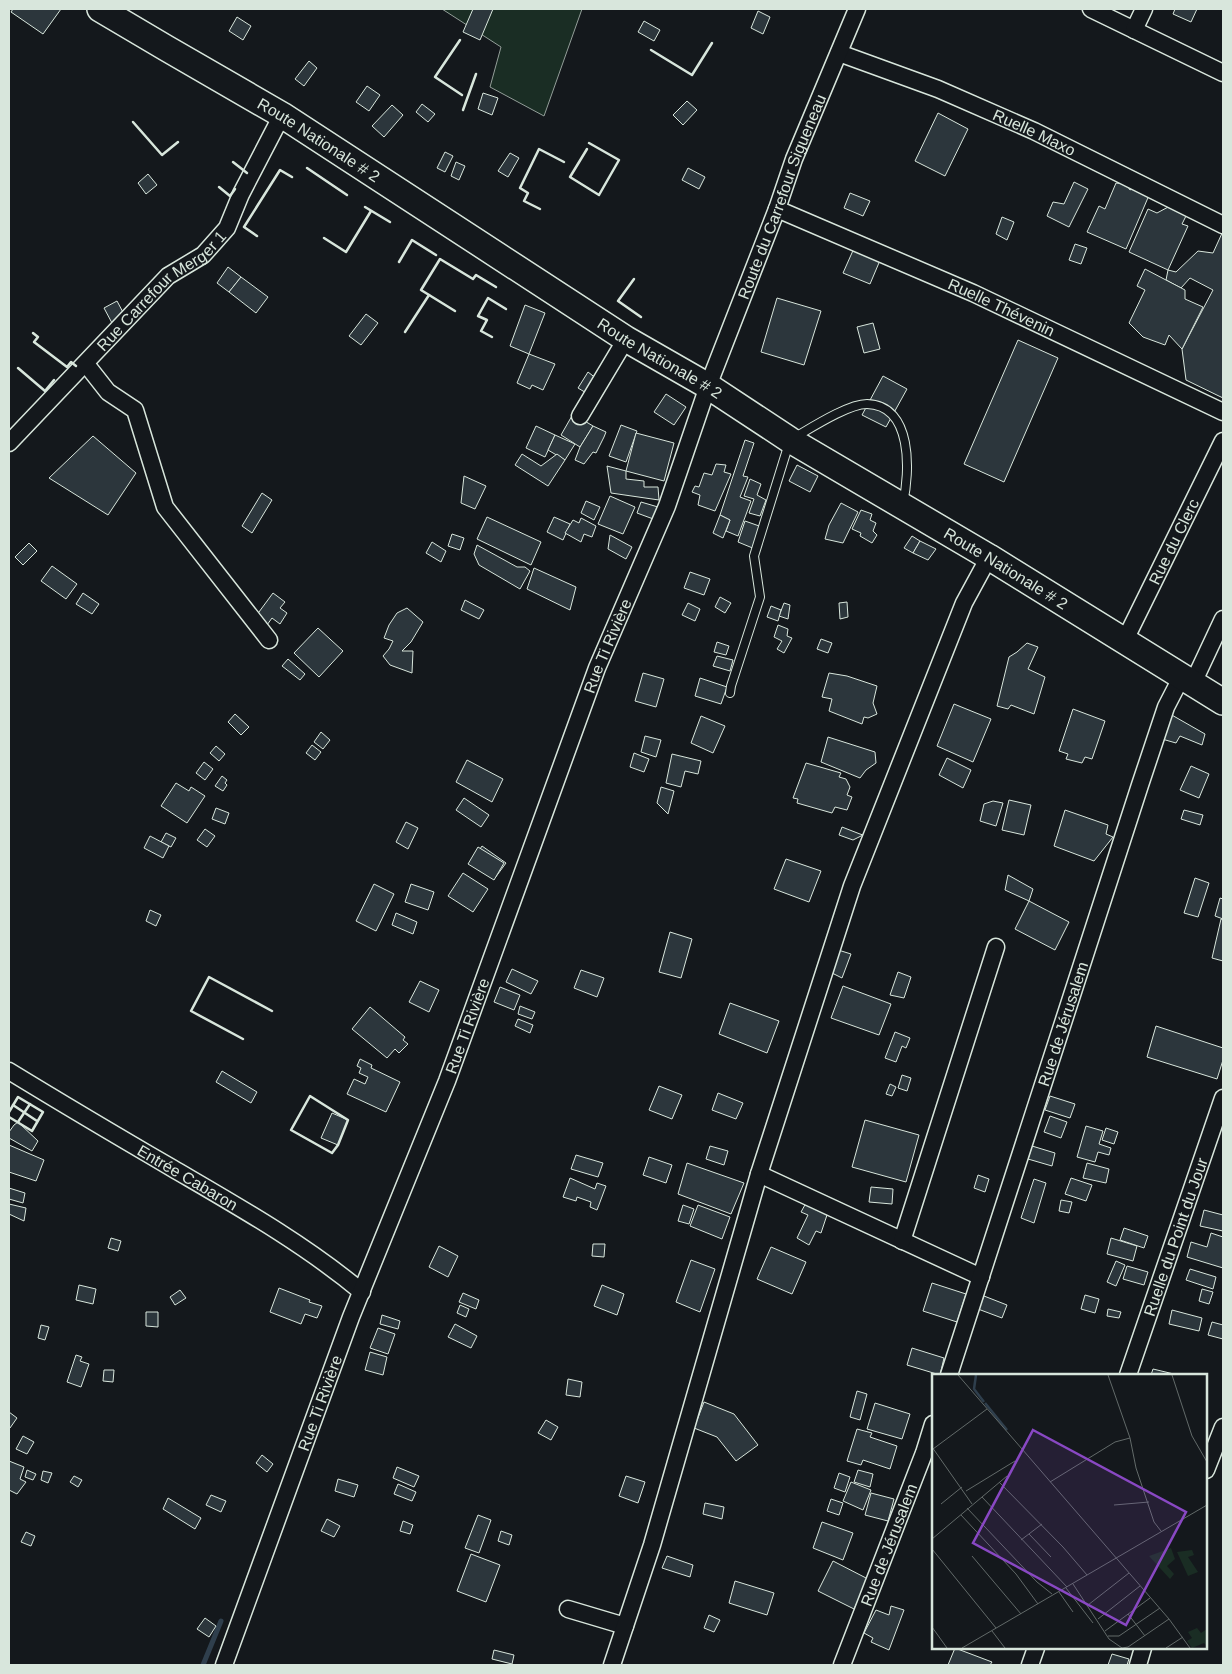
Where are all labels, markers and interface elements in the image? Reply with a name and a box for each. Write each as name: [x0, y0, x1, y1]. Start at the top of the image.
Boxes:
street label: Route du Carrefour Sigueneau: [734, 92, 829, 301]
street label: Route Nationale # 2: [255, 94, 383, 185]
street label: Ruelle Maxo: [991, 106, 1078, 159]
street label: Rue Carrefour Merger 1: [93, 227, 229, 354]
street label: Ruelle Thévenin: [946, 275, 1057, 339]
street label: Route Nationale # 2: [595, 314, 725, 401]
street label: Rue du Clerc: [1145, 496, 1202, 587]
street label: Route Nationale # 2: [941, 524, 1071, 612]
street label: Rue Ti Rivière: [580, 596, 634, 695]
street label: Rue de Jérusalem: [1035, 960, 1091, 1088]
street label: Rue Ti Rivière: [442, 976, 492, 1076]
street label: Entrée Cabaron: [135, 1141, 241, 1213]
street label: Ruelle du Point du Jour: [1140, 1155, 1211, 1318]
street label: Rue Ti Rivière: [294, 1353, 345, 1453]
inset map: [932, 1374, 1207, 1649]
street label: Rue de Jérusalem: [857, 1481, 920, 1608]

